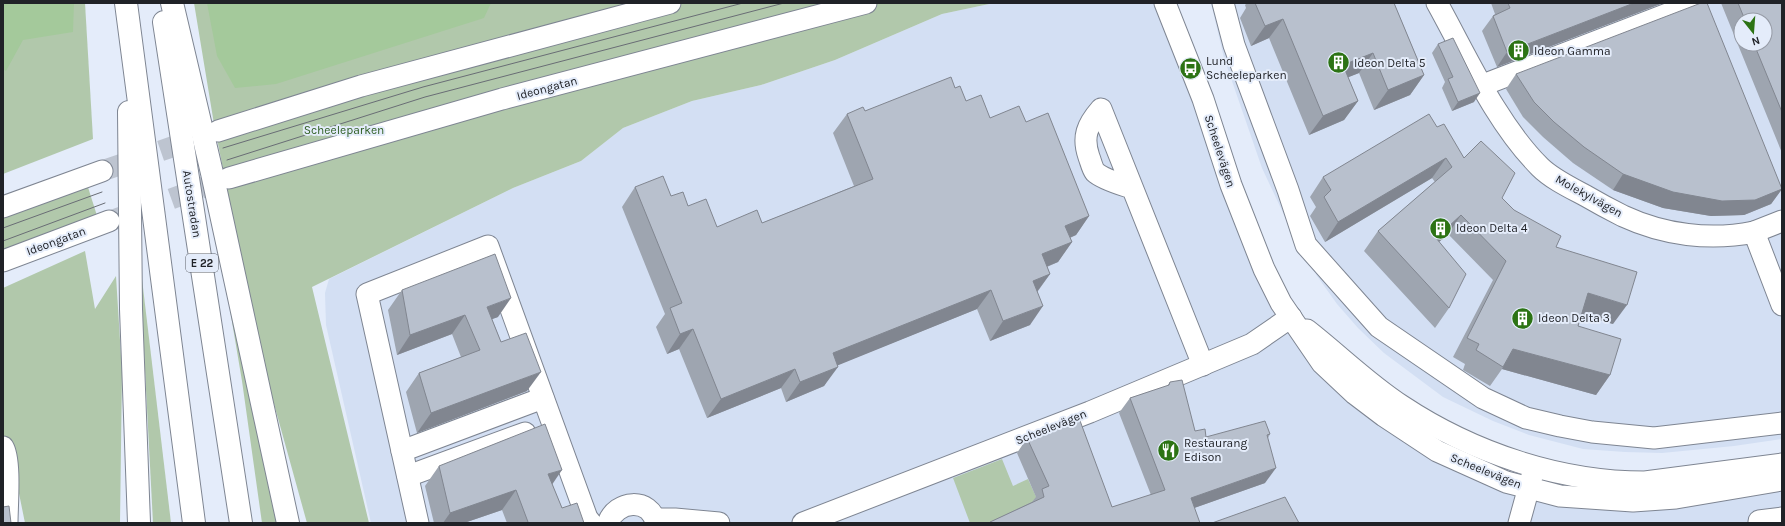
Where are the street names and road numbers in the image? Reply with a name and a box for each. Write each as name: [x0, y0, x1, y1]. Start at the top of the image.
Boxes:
street label: Ideongatan: [515, 73, 579, 103]
street label: Scheelevägen: [1202, 113, 1238, 189]
street label: Autostradan: [180, 169, 204, 239]
street label: Molekylvägen: [1553, 172, 1625, 220]
street label: Ideongatan: [24, 224, 88, 258]
road number: E 22: [186, 254, 218, 272]
street label: Scheelevägen: [1013, 406, 1089, 448]
street label: Scheelevägen: [1448, 450, 1524, 492]

